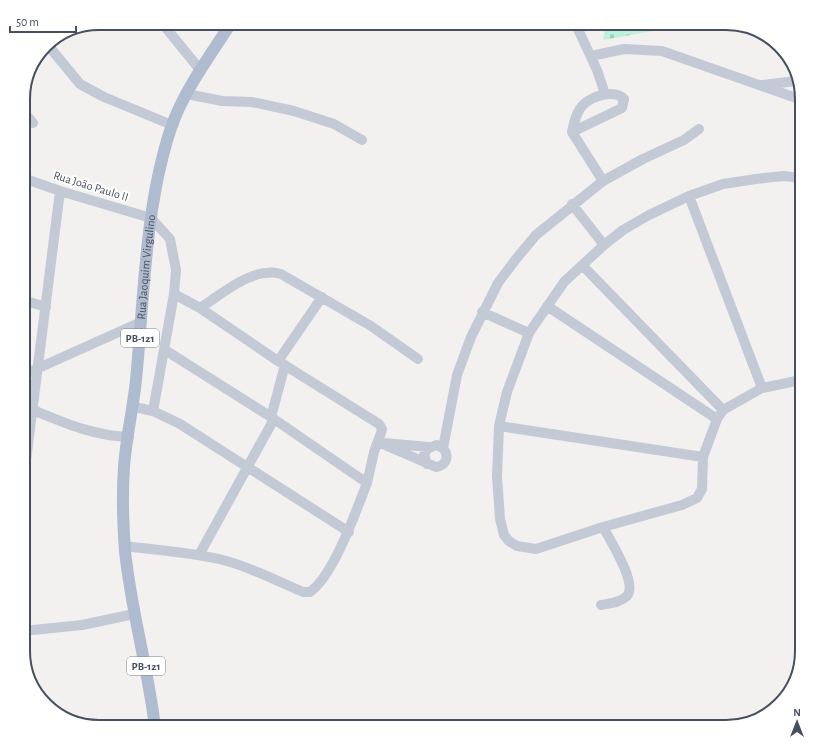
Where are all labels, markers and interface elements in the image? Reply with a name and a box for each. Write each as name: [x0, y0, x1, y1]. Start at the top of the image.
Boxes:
scale bar: [10, 8, 76, 34]
text: 50 m: [16, 16, 39, 28]
street label: Rua João Paulo II: [52, 169, 130, 203]
street label: Rua Jaoquim Virgulino: [135, 214, 157, 320]
road number: PB-121: [121, 329, 159, 347]
road number: PB-121: [127, 657, 165, 675]
north arrow: [777, 702, 817, 742]
text: N: [793, 707, 801, 718]

